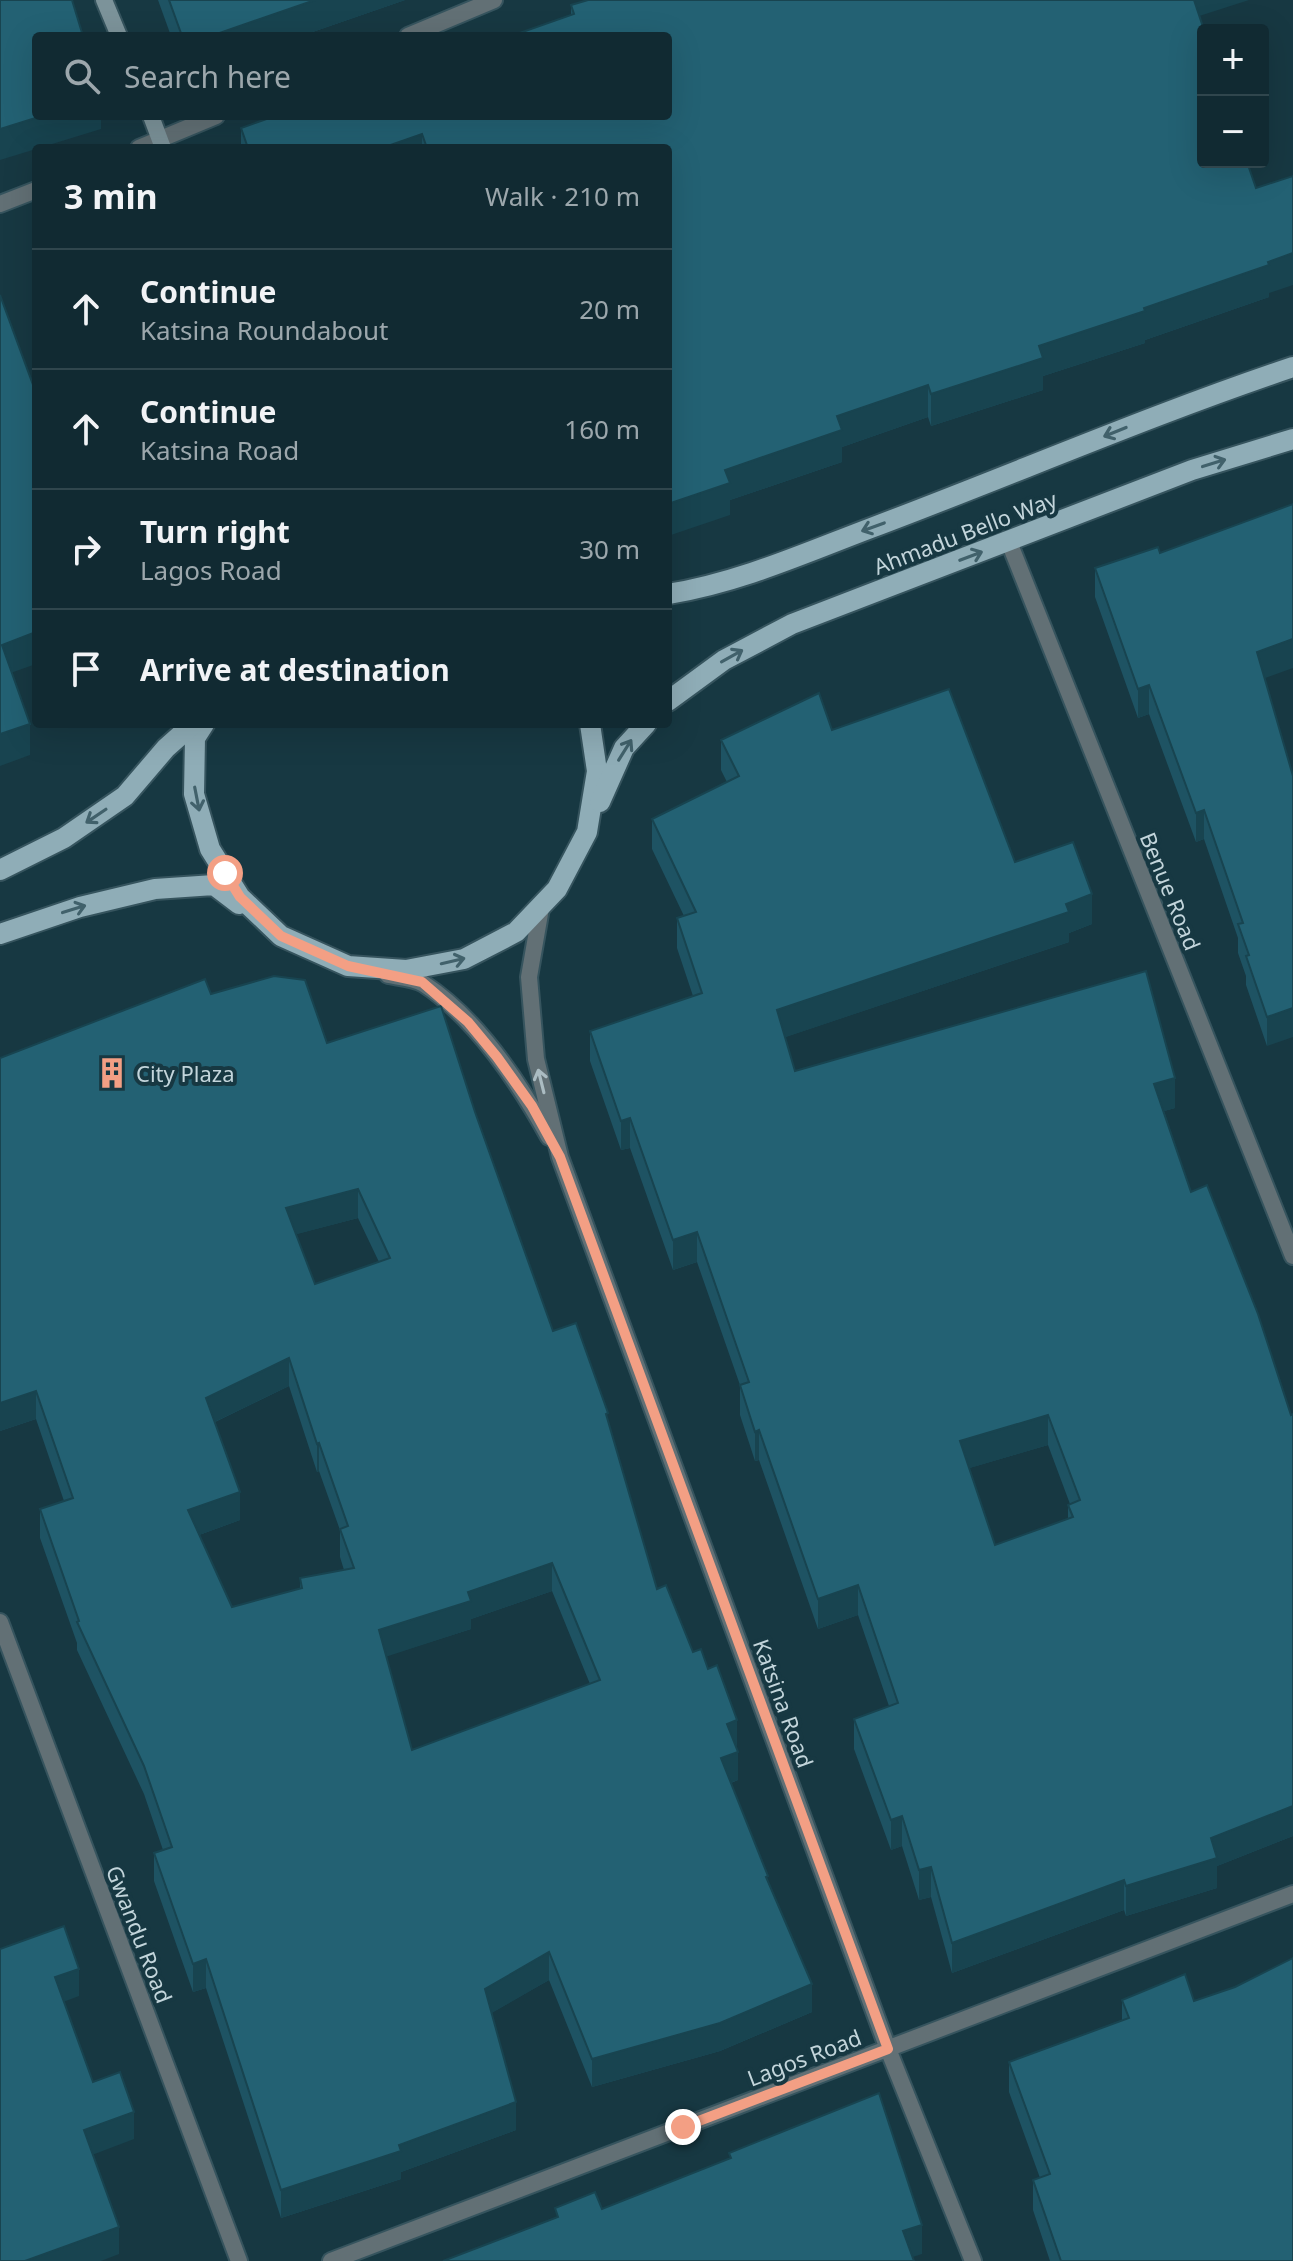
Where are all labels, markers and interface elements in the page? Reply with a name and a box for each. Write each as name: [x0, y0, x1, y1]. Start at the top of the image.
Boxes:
map controls: [1197, 24, 1269, 168]
button: +: [1197, 24, 1269, 96]
search box: [32, 32, 672, 120]
icon: search: [60, 54, 104, 98]
text: Search here: [124, 56, 291, 97]
button: −: [1197, 96, 1269, 168]
text: 3 min: [64, 173, 158, 219]
text: Walk · 210 m: [485, 178, 640, 214]
text: Continue: [140, 271, 276, 312]
icon: ahead: [64, 287, 108, 331]
text: 20 m: [579, 291, 640, 327]
text: Katsina Roundabout: [140, 312, 388, 348]
text: Continue: [140, 391, 276, 432]
icon: ahead: [64, 407, 108, 451]
text: 160 m: [564, 411, 640, 447]
one-way arrow: [1103, 426, 1128, 441]
text: Katsina Road: [140, 432, 299, 468]
one-way arrow: [1200, 455, 1226, 470]
street label: Ahmadu Bello Way: [869, 483, 1062, 581]
text: Turn right: [140, 511, 290, 552]
one-way arrow: [861, 521, 886, 535]
icon: right: [64, 527, 108, 571]
text: 30 m: [579, 531, 640, 567]
one-way arrow: [958, 548, 983, 562]
text: Lagos Road: [140, 552, 282, 588]
icon: arrive: [64, 647, 108, 691]
one-way arrow: [719, 648, 743, 663]
text: Arrive at destination: [140, 649, 450, 690]
one-way arrow: [617, 740, 633, 762]
one-way arrow: [190, 786, 205, 811]
one-way arrow: [85, 808, 107, 824]
street label: Benue Road: [1134, 827, 1208, 955]
route start: [207, 855, 243, 891]
one-way arrow: [61, 901, 86, 915]
one-way arrow: [439, 953, 465, 968]
building icon: City Plaza: [95, 1056, 129, 1090]
place label: City Plaza: [136, 1058, 234, 1088]
one-way arrow: [533, 1069, 548, 1095]
street label: Katsina Road: [747, 1635, 821, 1771]
street label: Gwandu Road: [100, 1861, 180, 2007]
street label: Lagos Road: [743, 2022, 865, 2092]
route end: [665, 2109, 701, 2145]

